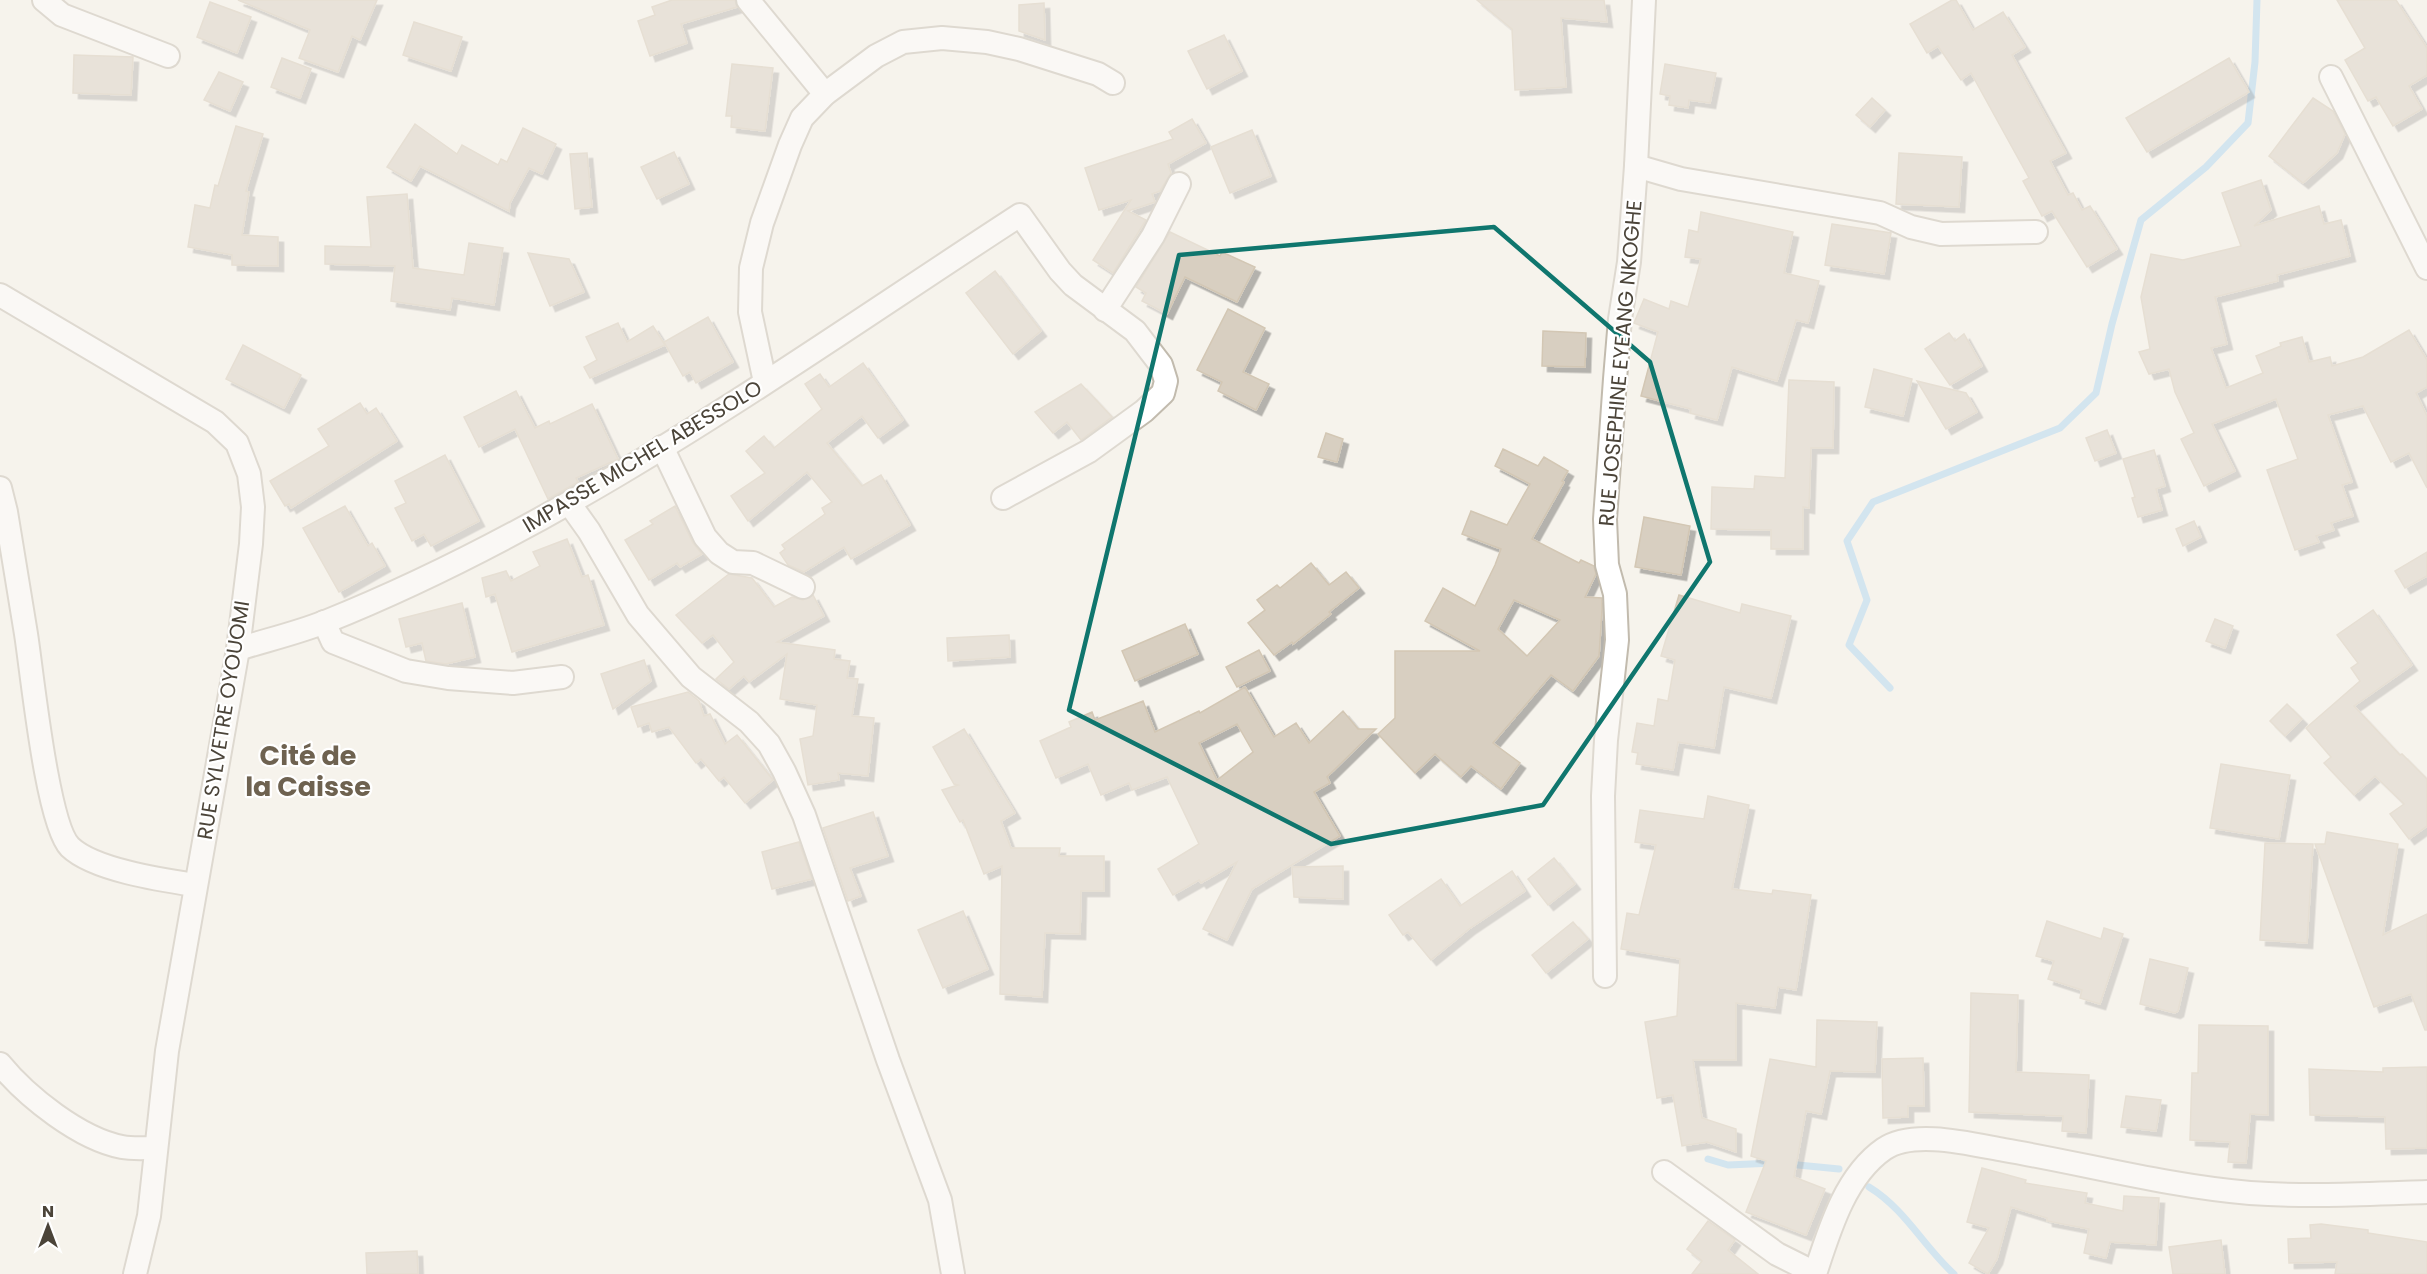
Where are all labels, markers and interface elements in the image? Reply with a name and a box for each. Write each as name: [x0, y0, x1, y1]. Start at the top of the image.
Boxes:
street label: RUE JOSEPHINE EYEANG NKOGHE: [1591, 199, 1649, 527]
street label: IMPASSE MICHEL ABESSOLO: [517, 373, 767, 539]
street label: RUE SYLVETRE OYOUOMI: [190, 598, 256, 842]
district label: Cité de la Caisse: [245, 737, 371, 805]
north arrow: [18, 1196, 78, 1256]
text: N: [42, 1200, 54, 1223]

